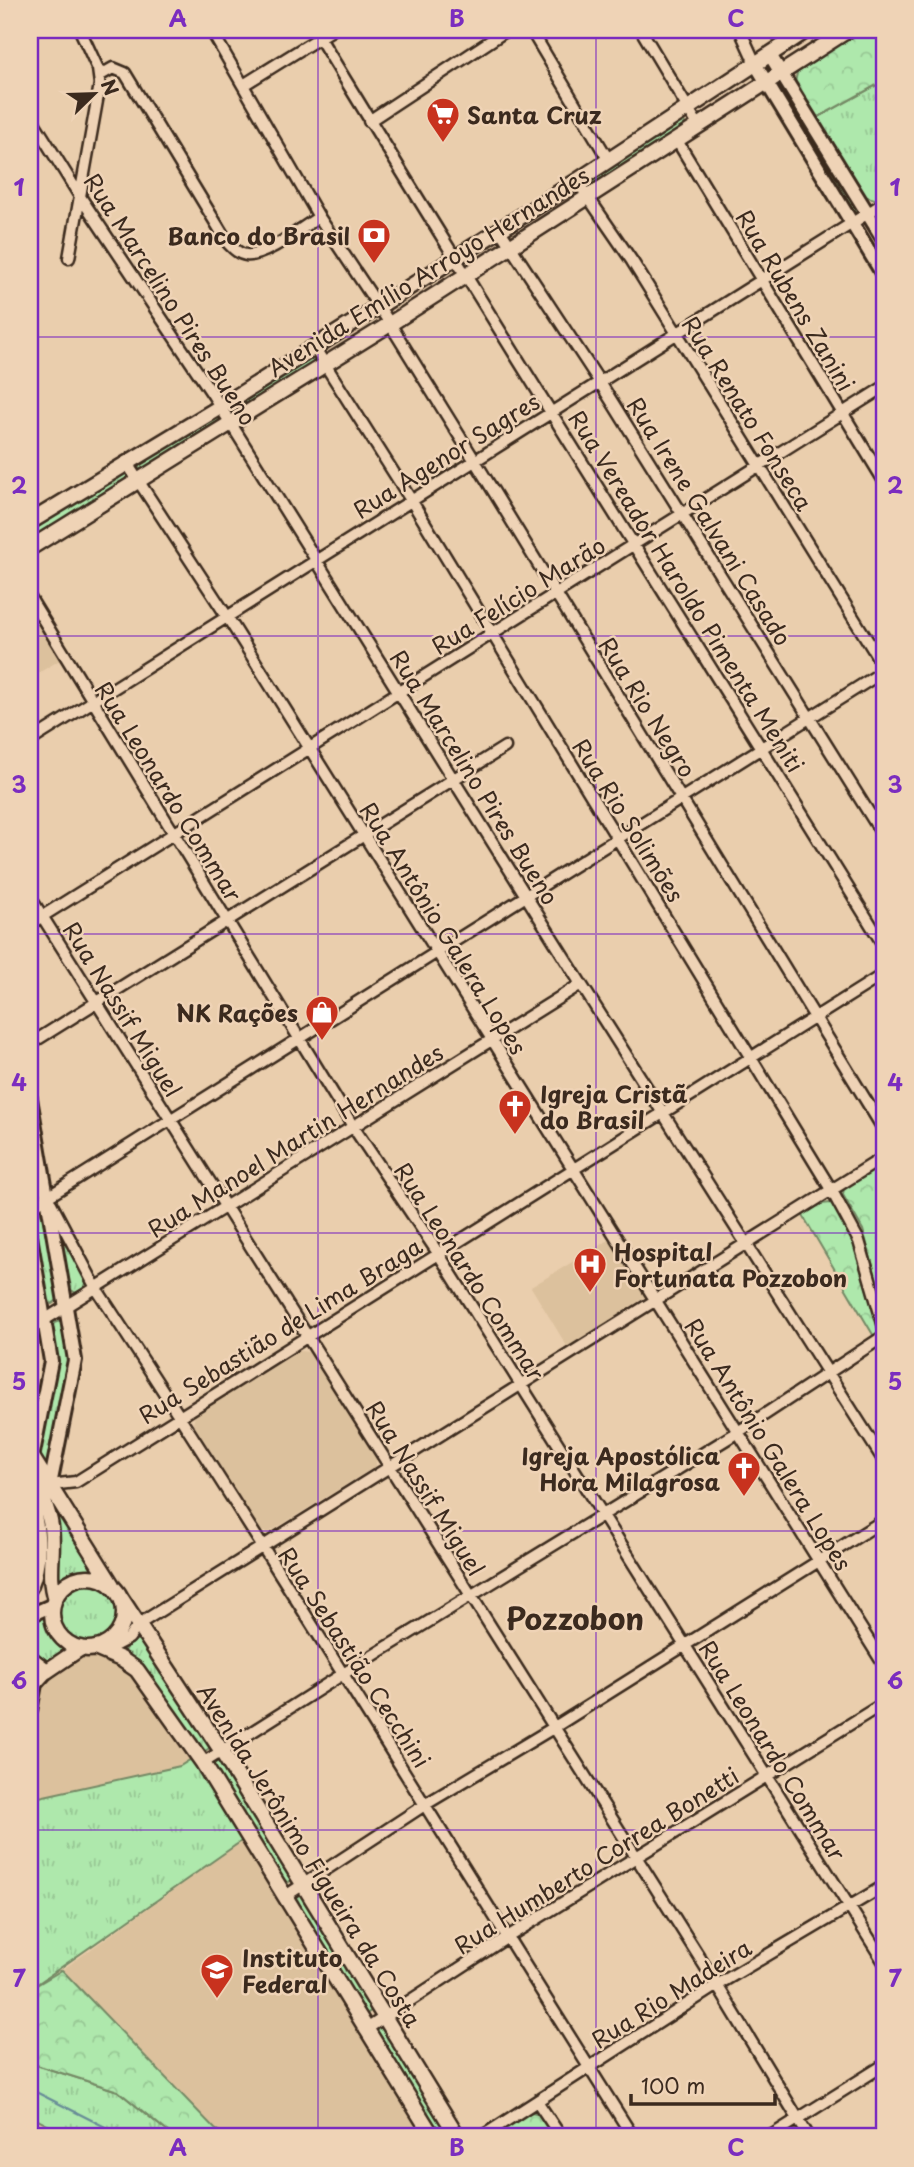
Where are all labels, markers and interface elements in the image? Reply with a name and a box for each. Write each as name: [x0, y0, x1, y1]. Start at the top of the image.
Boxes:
text: A: [169, 0, 187, 35]
text: B: [449, 0, 465, 35]
text: C: [727, 0, 745, 35]
north arrow: [60, 60, 130, 130]
text: N: [95, 75, 126, 99]
supermarket icon: Santa Cruz: [424, 95, 462, 144]
place label: Santa Cruz: [467, 97, 602, 132]
street label: Avenida Emílio Arroyo Hernandes: [260, 157, 596, 385]
street label: Rua Marcelino Pires Bueno: [76, 166, 266, 432]
text: 1: [14, 169, 25, 204]
text: 1: [890, 169, 901, 204]
street label: Rua Rubens Zanini: [728, 202, 864, 398]
bank icon: Banco do Brasil: [355, 216, 393, 265]
place label: Banco do Brasil: [167, 218, 350, 253]
street label: Rua Renato Fonseca: [674, 309, 822, 518]
street label: Rua Agenor Sagres: [346, 383, 546, 527]
street label: Rua Irene Galvani Casado: [619, 390, 801, 652]
street label: Rua Vereador Haroldo Pimenta Meniti: [561, 403, 813, 779]
text: 2: [11, 467, 27, 502]
text: 2: [887, 467, 903, 502]
street label: Rua Felício Marão: [424, 527, 612, 663]
street label: Rua Rio Negro: [591, 630, 705, 784]
street label: Rua Marcelino Pires Bueno: [382, 643, 568, 911]
street label: Rua Leonardo Commar: [87, 674, 251, 908]
street label: Rua Rio Solimões: [565, 731, 693, 909]
text: 3: [11, 766, 27, 801]
text: 3: [887, 766, 903, 801]
street label: Rua Antônio Galera Lopes: [352, 795, 536, 1061]
street label: Rua Nassif Miguel: [55, 915, 191, 1103]
shop icon: NK Rações: [303, 993, 341, 1042]
place label: NK Rações: [177, 995, 298, 1030]
street label: Rua Manoel Martin Hernandes: [140, 1034, 450, 1246]
text: 4: [11, 1064, 27, 1099]
text: 4: [887, 1064, 903, 1099]
place label: Igreja Cristã do Brasil: [540, 1076, 688, 1137]
church icon: Igreja Cristã do Brasil: [496, 1087, 534, 1136]
street label: Rua Leonardo Commar: [386, 1155, 554, 1388]
street label: Rua Sebastião de Lima Braga: [131, 1228, 429, 1432]
place label: Hospital Fortunata Pozzobon: [614, 1234, 847, 1295]
hospital icon: Hospital Fortunata Pozzobon: [571, 1245, 609, 1294]
street label: Rua Antônio Galera Lopes: [677, 1311, 861, 1577]
text: 5: [12, 1363, 26, 1398]
text: 5: [888, 1363, 902, 1398]
street label: Rua Nassif Miguel: [358, 1394, 494, 1582]
place label: Igreja Apostólica Hora Milagrosa: [521, 1438, 720, 1499]
church icon: Igreja Apostólica Hora Milagrosa: [725, 1449, 763, 1498]
street label: Rua Sebastião Cecchini: [270, 1540, 440, 1774]
district label: Pozzobon: [506, 1595, 644, 1640]
street label: Rua Leonardo Commar: [691, 1633, 855, 1867]
text: 6: [11, 1662, 27, 1697]
text: 6: [887, 1662, 903, 1697]
street label: Avenida Jerônimo Figueira da Costa: [189, 1676, 431, 2034]
street label: Rua Humberto Correa Bonetti: [447, 1758, 745, 1962]
street label: Rua Rio Madeira: [584, 1929, 758, 2056]
place label: Instituto Federal: [242, 1940, 342, 2001]
school or university icon: Instituto Federal: [198, 1951, 236, 2000]
text: 7: [12, 1960, 26, 1995]
text: 7: [888, 1960, 902, 1995]
scale bar: [631, 2062, 774, 2106]
text: 100 m: [641, 2069, 705, 2101]
text: A: [169, 2129, 187, 2164]
text: B: [449, 2129, 465, 2164]
text: C: [727, 2129, 745, 2164]

